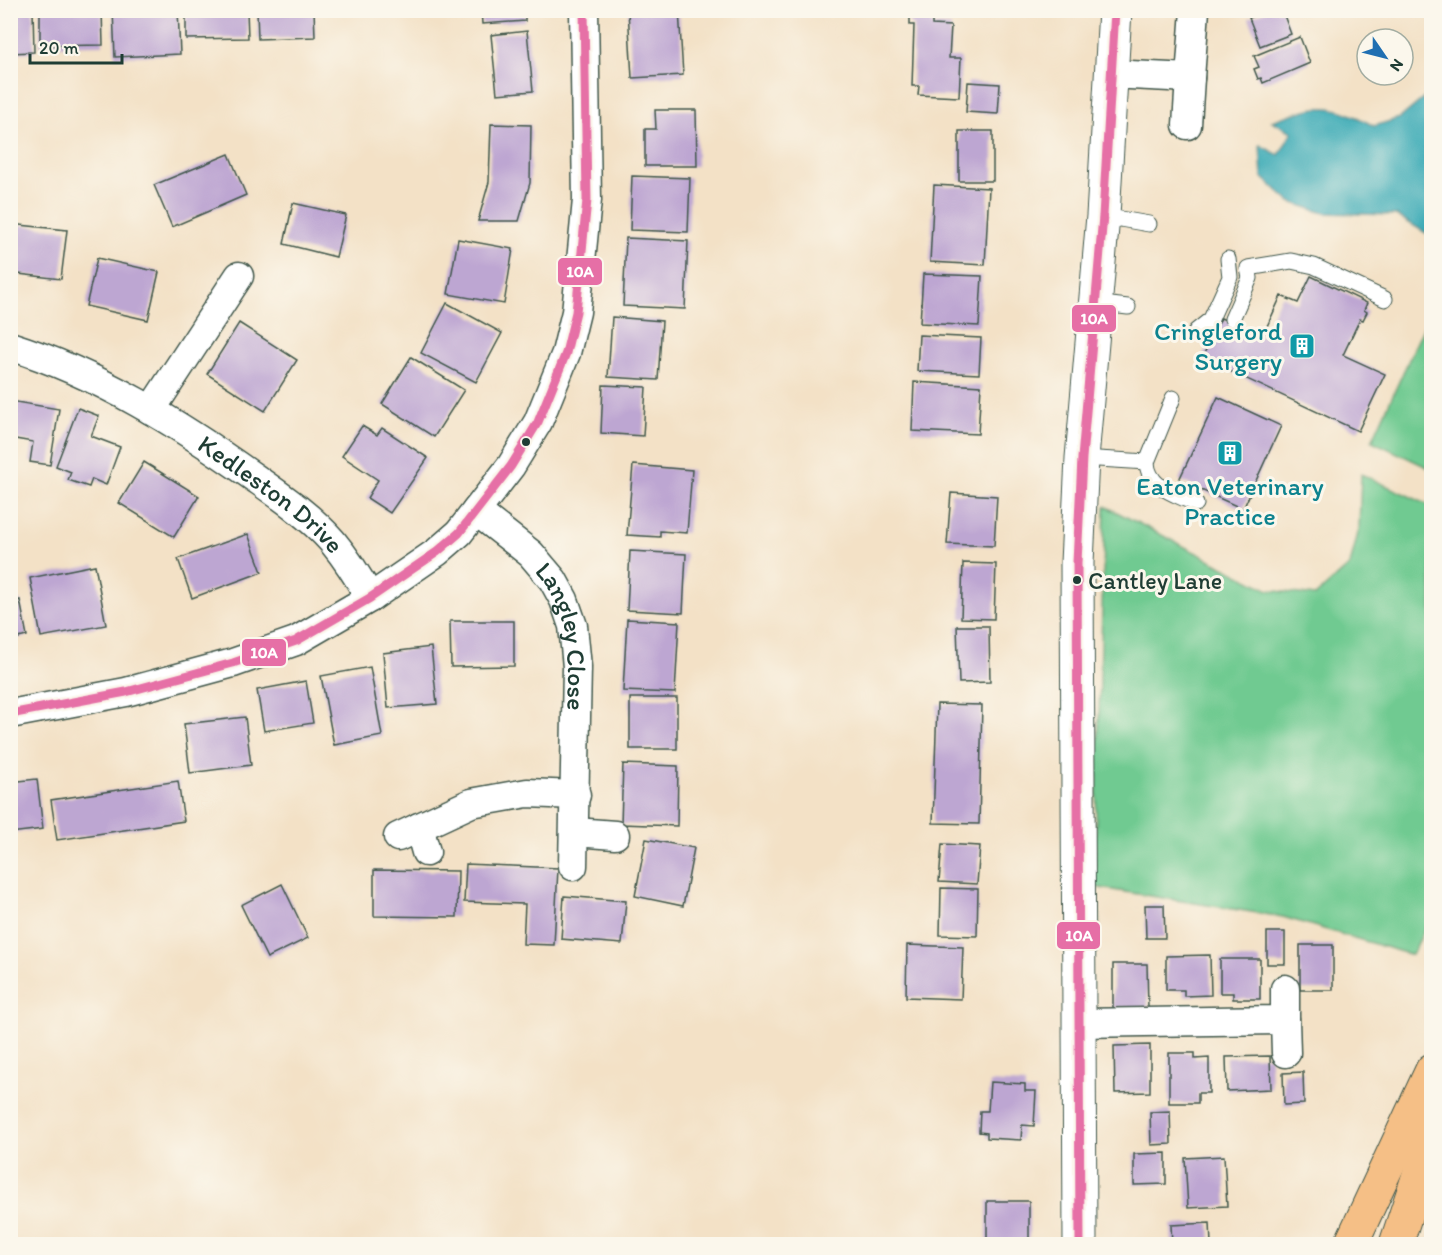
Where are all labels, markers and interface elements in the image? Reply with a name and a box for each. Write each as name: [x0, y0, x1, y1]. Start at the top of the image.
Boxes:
scale bar: [30, 27, 122, 65]
north arrow: [1355, 27, 1415, 87]
text: 20 m: [39, 37, 79, 59]
text: N: [1386, 55, 1408, 75]
line badge: 10A: [557, 257, 603, 286]
text: 10A: [566, 262, 595, 281]
line badge: 10A: [1071, 304, 1117, 333]
text: 10A: [1080, 309, 1109, 328]
place label: Cringleford Surgery: [1154, 315, 1283, 377]
building icon: Cringleford Surgery: [1287, 331, 1317, 361]
street label: Kedleston Drive: [192, 428, 351, 559]
unlabelled marker: [520, 436, 532, 448]
building icon: Eaton Veterinary Practice: [1215, 438, 1245, 468]
place label: Eaton Veterinary Practice: [1136, 470, 1324, 532]
street label: Langley Close: [529, 555, 593, 711]
place label: Cantley Lane: [1088, 566, 1222, 595]
marker: Cantley Lane: [1071, 574, 1083, 586]
line badge: 10A: [241, 638, 287, 667]
text: 10A: [250, 643, 279, 662]
line badge: 10A: [1056, 921, 1101, 950]
text: 10A: [1065, 926, 1094, 945]

